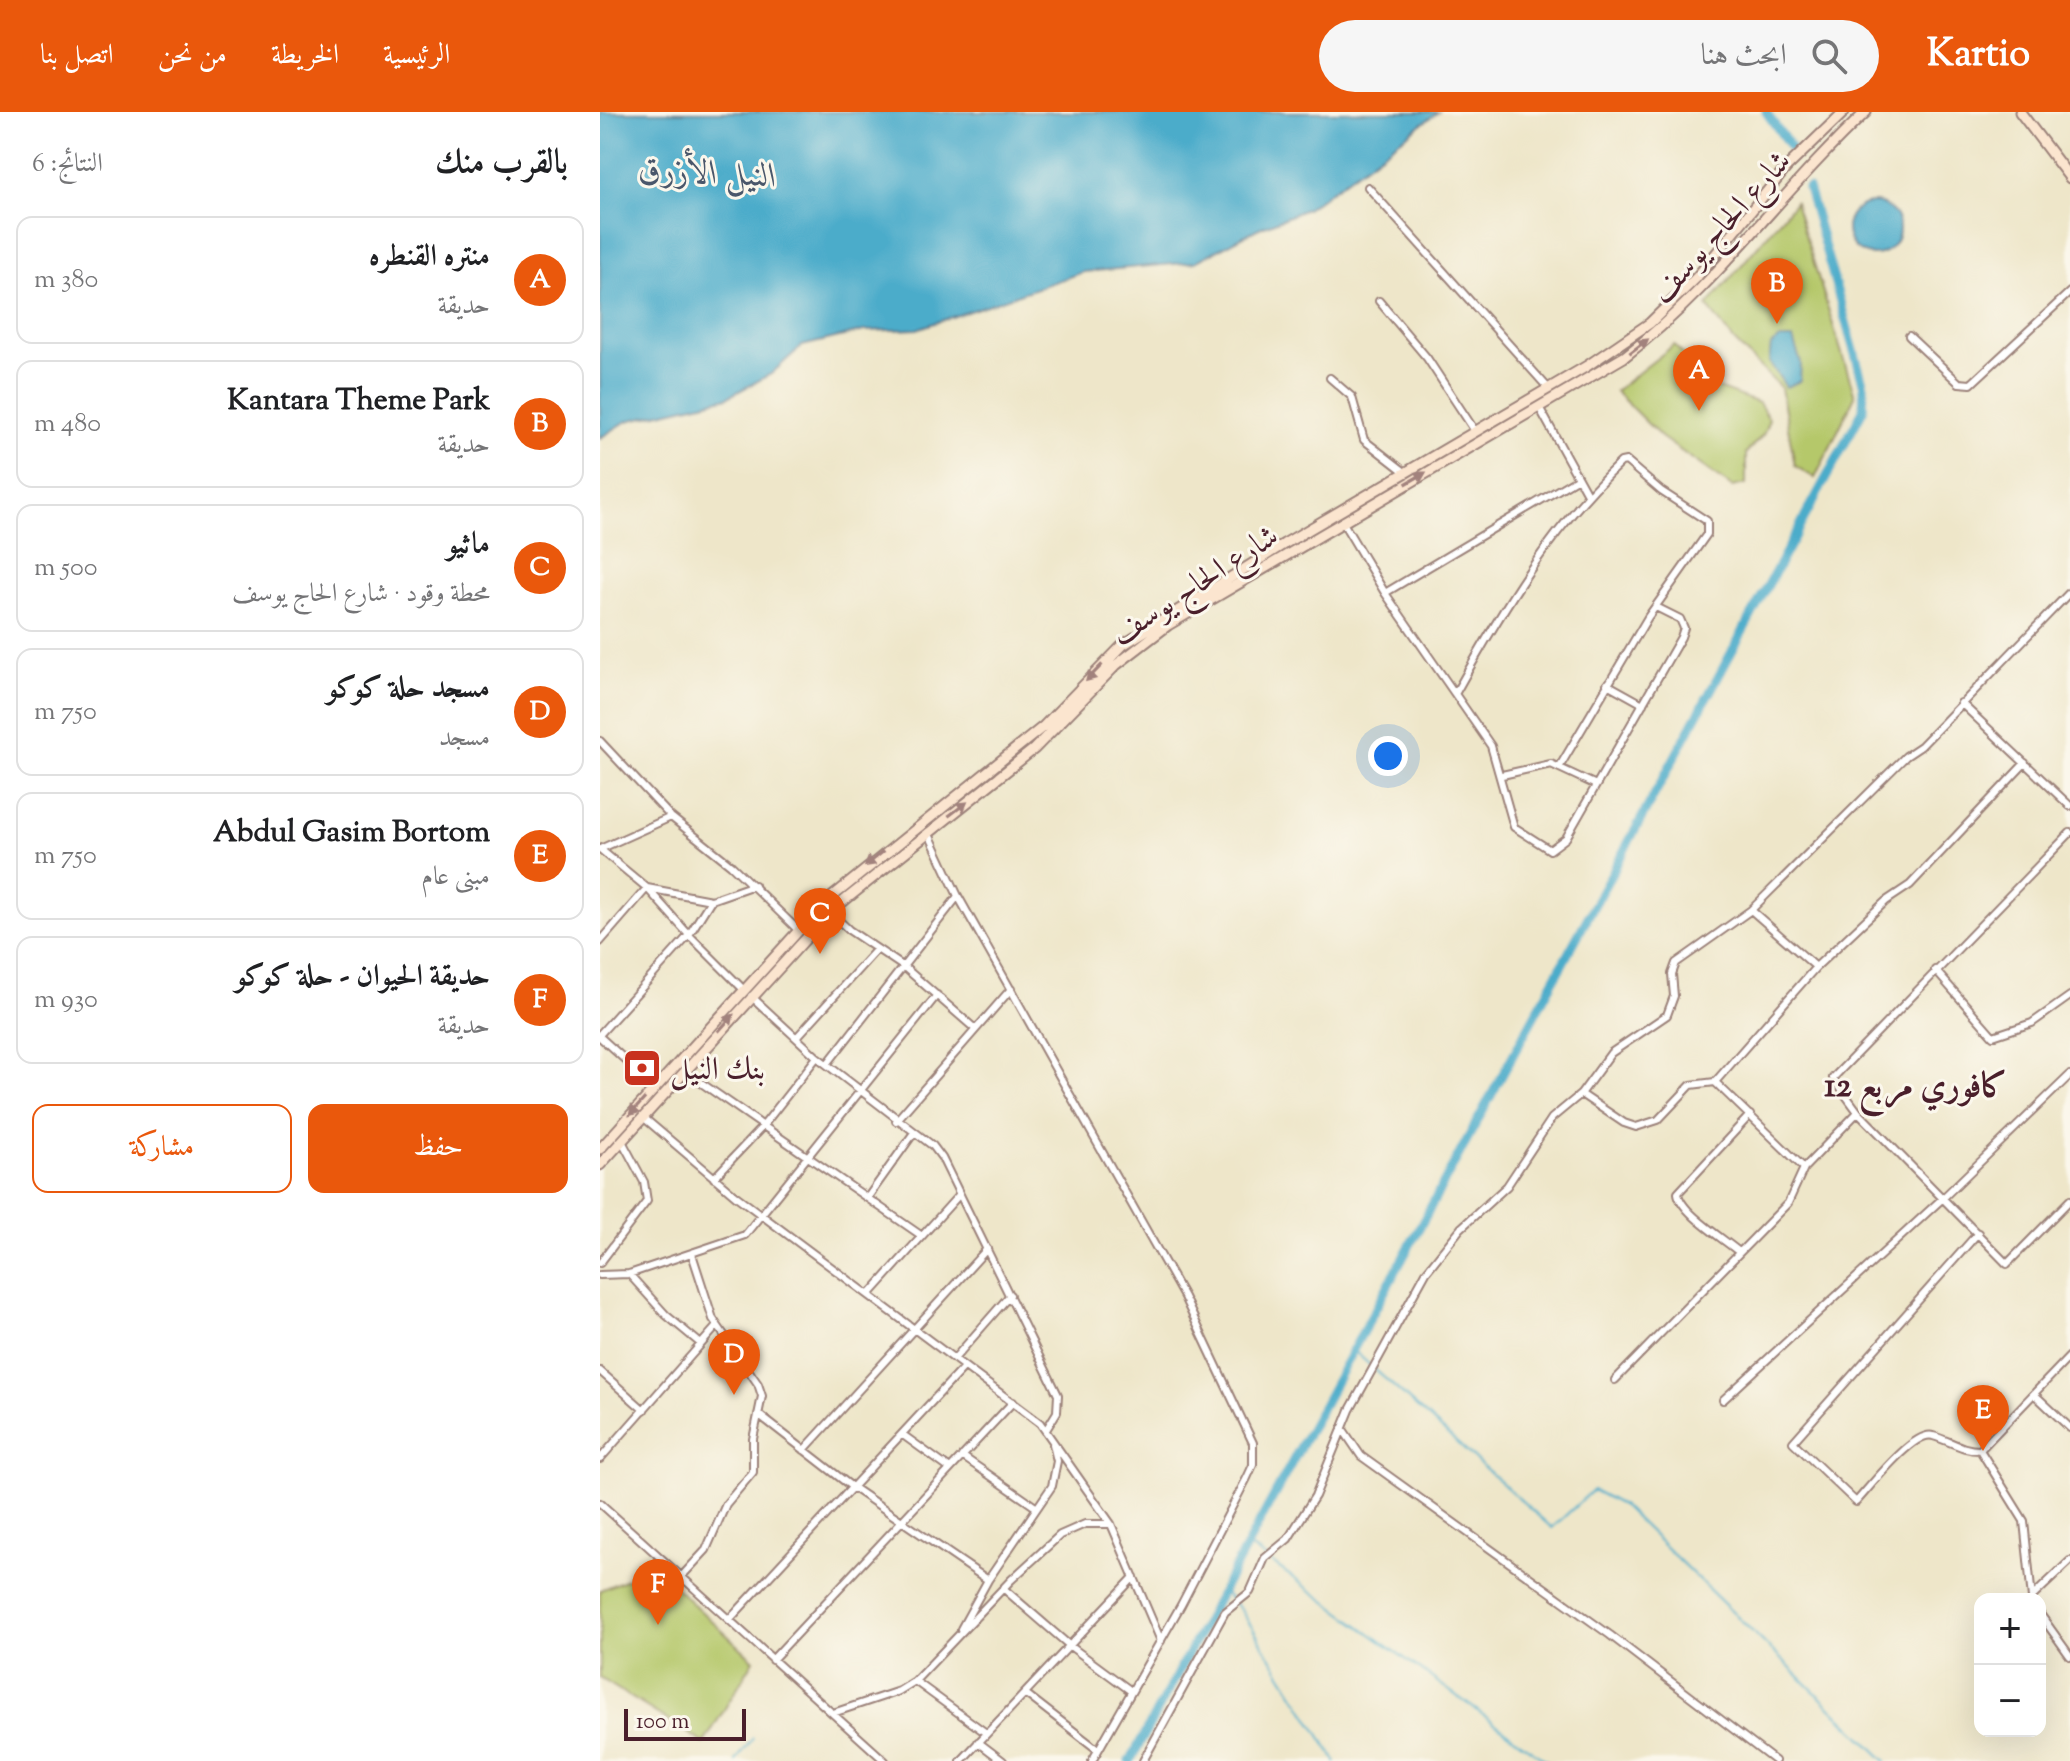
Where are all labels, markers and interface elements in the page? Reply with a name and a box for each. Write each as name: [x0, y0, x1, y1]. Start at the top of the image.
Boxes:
search box: [1319, 20, 1879, 92]
text: Kartio: [1927, 29, 2030, 83]
icon: search: [1807, 34, 1851, 78]
text: ابحث هنا: [1700, 35, 1787, 78]
text: اتصل بنا: [40, 36, 114, 76]
text: من نحن: [158, 36, 227, 76]
text: الخريطة: [271, 36, 339, 76]
text: الرئيسية: [383, 36, 450, 76]
text: بالقرب منك: [435, 139, 568, 188]
street label: شارع الحاج يوسف: [1641, 141, 1805, 316]
water label: النيل الأزرق: [637, 144, 778, 203]
text: النتائج: 6: [32, 146, 103, 183]
text: منتره القنطره: [369, 236, 490, 279]
pin: B: [1751, 258, 1803, 324]
text: 380 m: [34, 262, 98, 299]
text: A: [529, 262, 551, 299]
text: حديقة: [437, 288, 490, 325]
one-way arrow: [1629, 338, 1649, 354]
pin: A: [1673, 345, 1725, 411]
text: Kantara Theme Park: [227, 380, 490, 423]
text: 480 m: [34, 406, 101, 443]
text: B: [532, 406, 548, 443]
text: حديقة: [437, 427, 490, 464]
one-way arrow: [1404, 472, 1427, 485]
street label: شارع الحاج يوسف: [1102, 515, 1290, 660]
text: ماثيو: [447, 524, 490, 567]
text: 500 m: [34, 550, 97, 587]
text: C: [530, 550, 551, 587]
text: محطة وقود · شارع الحاج يوسف: [232, 576, 490, 613]
one-way arrow: [1085, 663, 1103, 682]
text: مسجد حلة كوكو: [327, 668, 490, 711]
text: 750 m: [34, 694, 97, 731]
text: D: [530, 694, 550, 731]
text: مسجد: [439, 720, 490, 757]
your location: [1368, 736, 1408, 776]
one-way arrow: [948, 802, 968, 818]
text: Abdul Gasim Bortom: [213, 812, 490, 855]
text: 750 m: [34, 838, 97, 875]
text: E: [532, 838, 548, 875]
one-way arrow: [865, 850, 885, 867]
text: مبنى عام: [421, 859, 490, 896]
pin: C: [794, 888, 846, 954]
text: حديقة الحيوان - حلة كوكو: [235, 956, 490, 999]
text: 930 m: [34, 982, 98, 1019]
text: F: [533, 982, 547, 1019]
text: حديقة: [437, 1008, 490, 1045]
one-way arrow: [717, 1014, 735, 1033]
bank icon: بنك النيل: [621, 1047, 663, 1089]
place label: بنك النيل: [670, 1048, 765, 1094]
district label: كافوري مربع 12: [1824, 1063, 2008, 1117]
one-way arrow: [629, 1097, 646, 1117]
button: مشاركة: [32, 1104, 292, 1193]
button: حفظ: [308, 1104, 568, 1193]
pin: D: [708, 1329, 760, 1395]
pin: E: [1957, 1385, 2009, 1451]
pin: F: [632, 1559, 684, 1625]
map controls: [1974, 1593, 2046, 1737]
button: +: [1974, 1593, 2046, 1665]
button: −: [1974, 1665, 2046, 1737]
scale bar: [624, 1705, 746, 1741]
text: 100 m: [636, 1707, 689, 1739]

